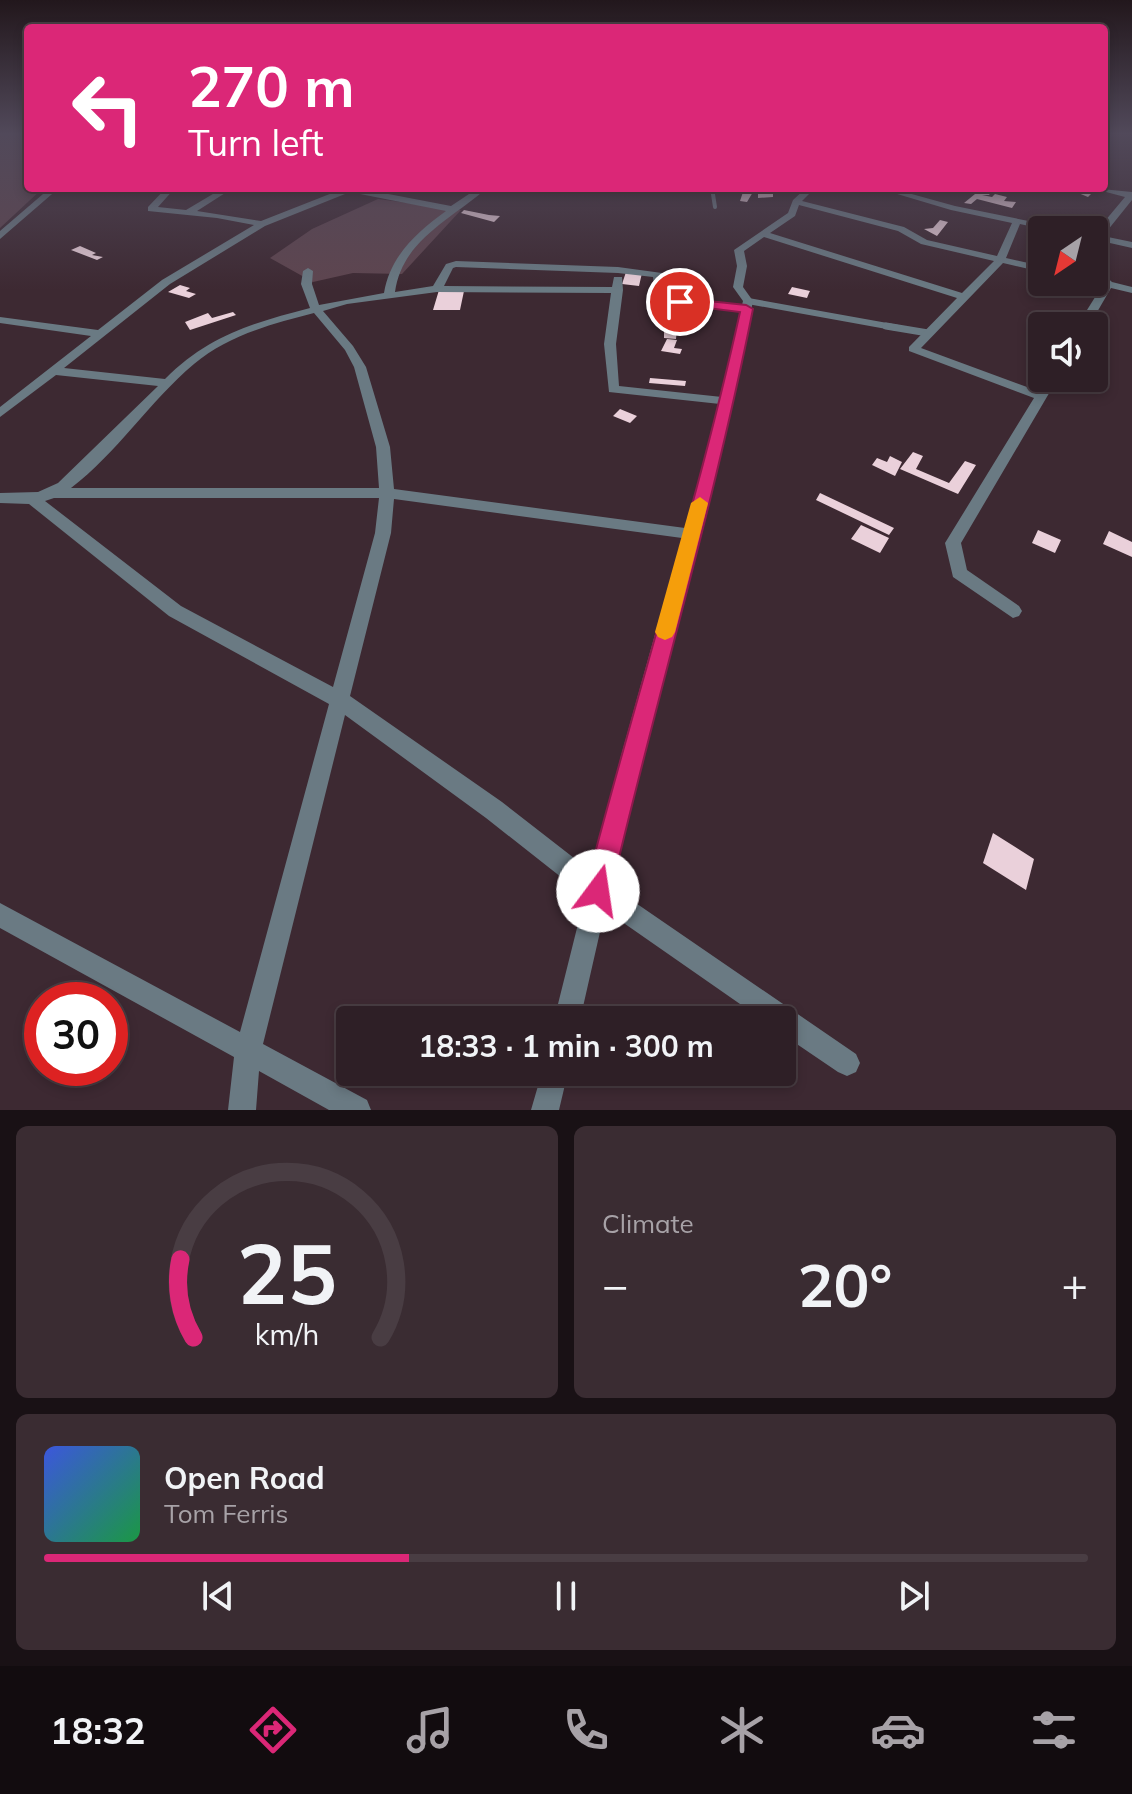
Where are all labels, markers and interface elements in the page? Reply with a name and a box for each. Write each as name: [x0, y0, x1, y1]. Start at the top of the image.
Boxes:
text: 270 m: [188, 51, 355, 121]
icon: left: [56, 56, 160, 160]
text: Turn left: [188, 120, 324, 165]
north arrow: [1028, 216, 1108, 296]
map controls: [1028, 216, 1108, 392]
pin: [646, 268, 714, 336]
icon: arrive: [658, 280, 702, 324]
button: sound: [1028, 312, 1108, 392]
position arrow: [556, 849, 640, 933]
speed limit sign: 30: [24, 982, 128, 1086]
text: 18:33 · 1 min · 300 m: [418, 1027, 714, 1065]
text: Climate: [602, 1207, 694, 1240]
text: 25: [237, 1220, 337, 1325]
text: 20°: [798, 1247, 892, 1322]
text: −: [602, 1257, 628, 1312]
text: +: [1062, 1257, 1088, 1312]
text: km/h: [255, 1316, 319, 1352]
text: Open Road: [164, 1459, 325, 1497]
text: Tom Ferris: [164, 1497, 288, 1530]
icon: previous: [196, 1574, 240, 1618]
icon: pause: [544, 1574, 588, 1618]
icon: next: [892, 1574, 936, 1618]
icon: directions: [245, 1702, 301, 1758]
icon: music: [402, 1702, 458, 1758]
icon: phone: [558, 1702, 614, 1758]
icon: climate: [714, 1702, 770, 1758]
icon: car: [870, 1702, 926, 1758]
icon: filters: [1026, 1702, 1082, 1758]
text: 18:32: [50, 1708, 145, 1753]

